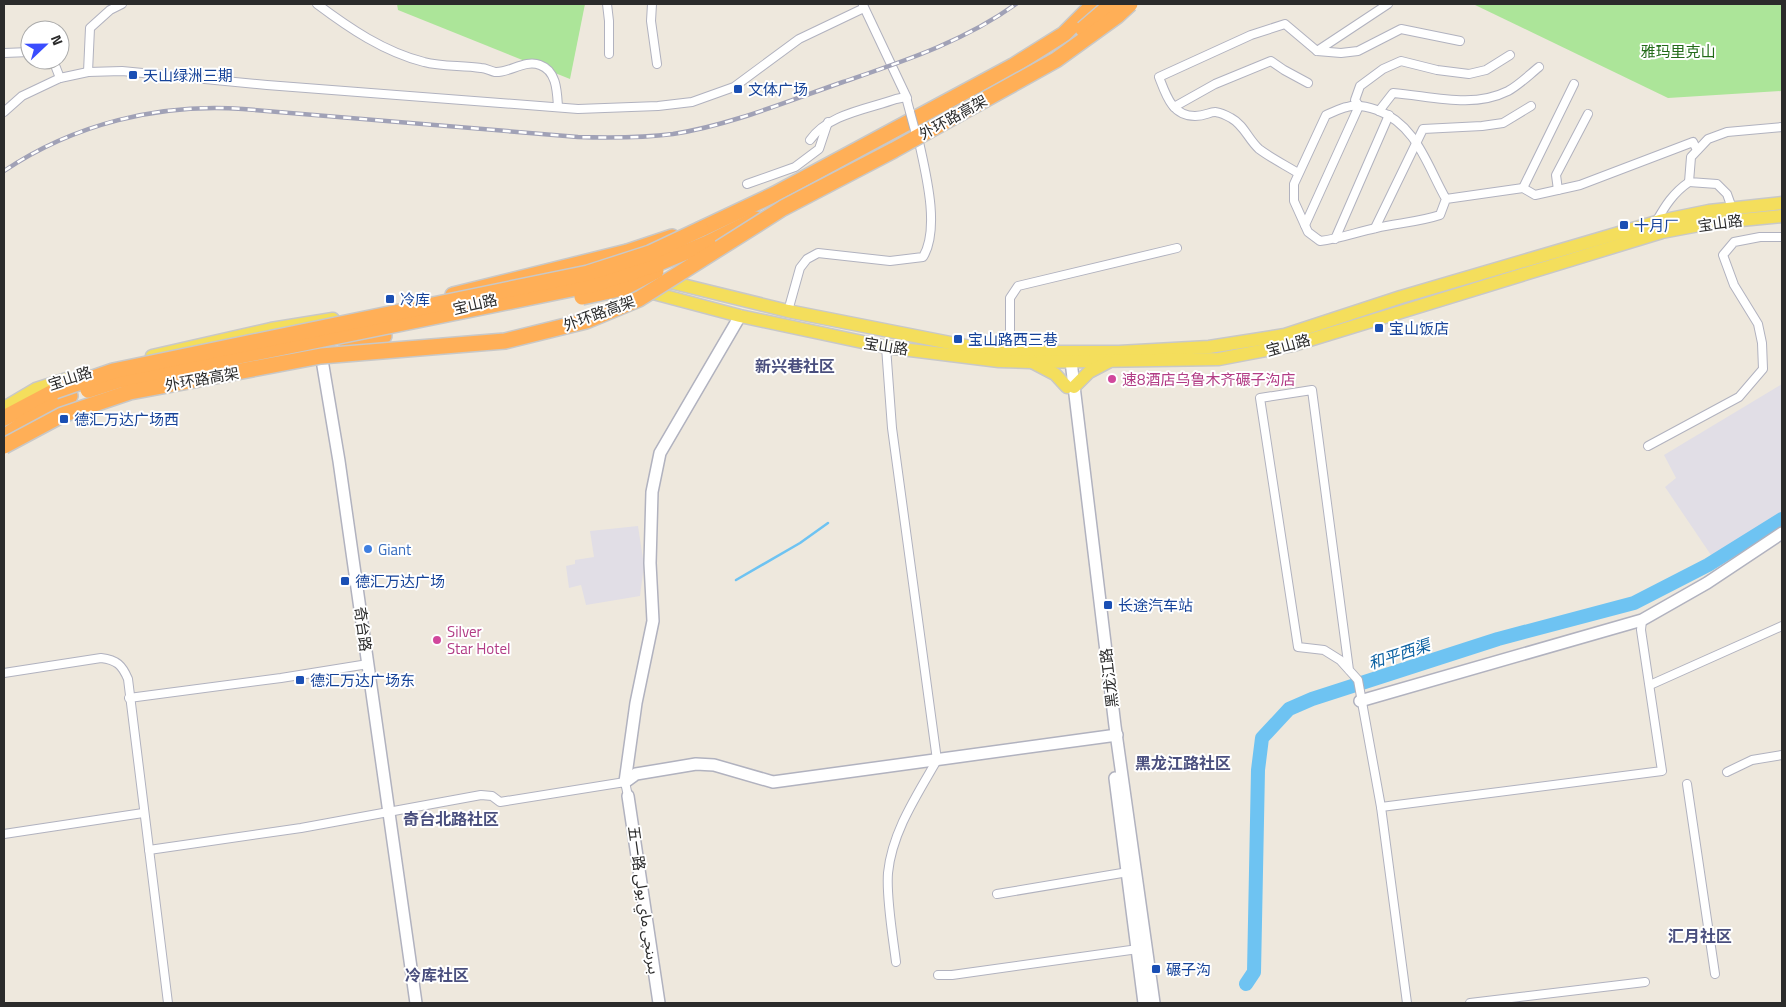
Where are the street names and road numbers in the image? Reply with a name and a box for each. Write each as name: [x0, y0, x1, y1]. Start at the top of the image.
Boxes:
street label: 外环路高架: [915, 89, 991, 145]
street label: 宝山路: [1696, 208, 1744, 238]
street label: 宝山路: [450, 288, 500, 320]
street label: 外环路高架: [560, 289, 638, 337]
street label: 宝山路: [1263, 328, 1313, 362]
street label: 宝山路: [862, 331, 910, 361]
street label: 宝山路: [45, 360, 95, 396]
street label: 外环路高架: [163, 361, 241, 397]
street label: 奇台路: [348, 605, 378, 653]
street label: 黑龙江路: [1094, 647, 1124, 709]
street label: 五一路 بىرىنچى ماي يولى: [622, 824, 666, 976]

